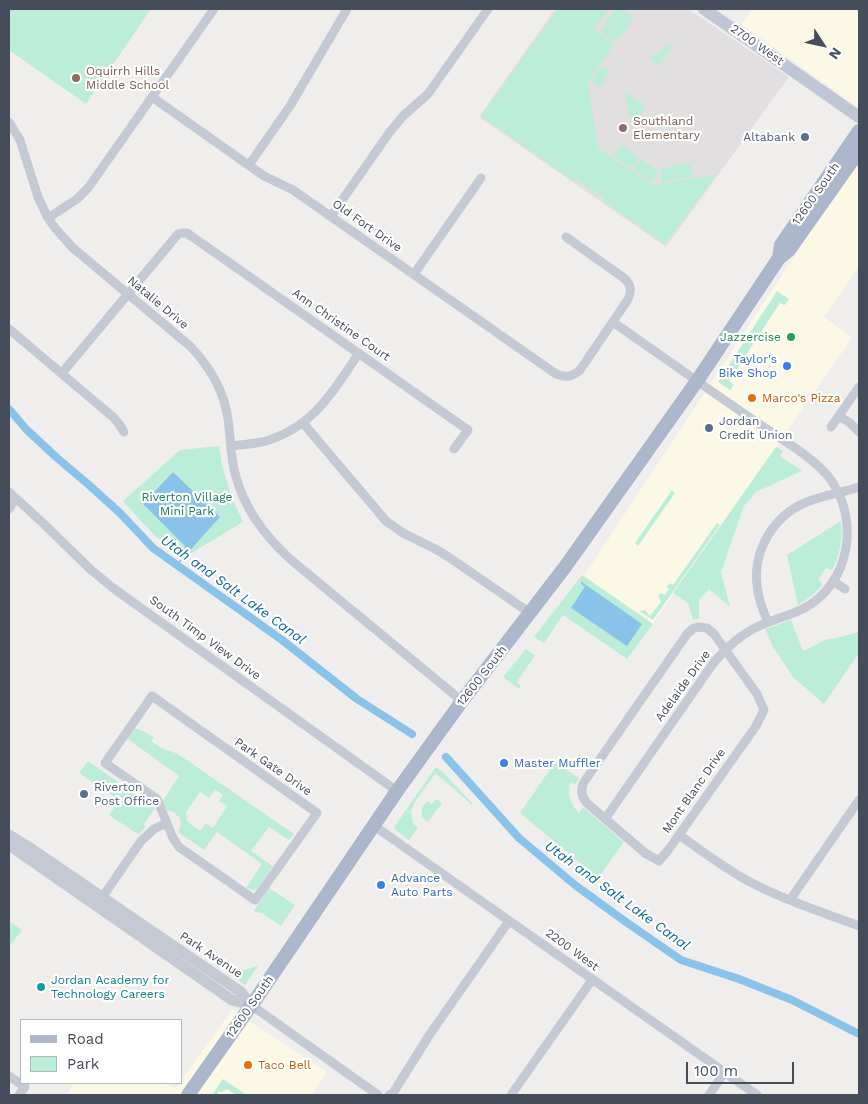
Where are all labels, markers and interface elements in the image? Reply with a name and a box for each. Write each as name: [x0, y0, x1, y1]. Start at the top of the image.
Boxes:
north arrow: [798, 20, 848, 70]
street label: 2700 West: [728, 21, 786, 69]
text: N: [826, 45, 845, 62]
place label: Oquirrh Hills Middle School: [86, 64, 169, 92]
marker: Oquirrh Hills Middle School: [70, 72, 82, 84]
place label: Southland Elementary: [633, 114, 700, 142]
marker: Southland Elementary: [617, 122, 629, 134]
place label: Altabank: [743, 130, 795, 144]
marker: Altabank: [799, 131, 811, 143]
street label: 12600 South: [789, 160, 843, 228]
street label: Old Fort Drive: [329, 197, 405, 255]
street label: Natalie Drive: [125, 273, 191, 333]
street label: Ann Christine Court: [289, 286, 393, 364]
place label: Jazzercise: [720, 330, 781, 344]
marker: Jazzercise: [785, 331, 797, 343]
place label: Taylor's Bike Shop: [719, 352, 777, 380]
marker: Taylor's Bike Shop: [781, 360, 793, 372]
place label: Marco's Pizza: [762, 391, 841, 405]
marker: Marco's Pizza: [746, 392, 758, 404]
place label: Jordan Credit Union: [719, 414, 792, 442]
marker: Jordan Credit Union: [703, 422, 715, 434]
park label: Riverton Village Mini Park: [142, 490, 232, 518]
water label: Utah and Salt Lake Canal: [157, 532, 309, 648]
street label: South Timp View Drive: [147, 593, 263, 683]
street label: 12600 South: [454, 643, 510, 709]
street label: Adelaide Drive: [652, 648, 714, 724]
street label: Park Gate Drive: [232, 735, 314, 799]
street label: Mont Blanc Drive: [659, 746, 729, 836]
place label: Master Muffler: [514, 756, 601, 770]
marker: Master Muffler: [498, 757, 510, 769]
place label: Riverton Post Office: [94, 780, 159, 808]
marker: Riverton Post Office: [78, 788, 90, 800]
water label: Utah and Salt Lake Canal: [541, 838, 693, 954]
place label: Advance Auto Parts: [391, 871, 453, 899]
marker: Advance Auto Parts: [375, 879, 387, 891]
street label: 2200 West: [543, 926, 601, 974]
street label: Park Avenue: [177, 929, 245, 981]
place label: Jordan Academy for Technology Careers: [51, 973, 169, 1001]
street label: 12600 South: [223, 973, 277, 1041]
marker: Jordan Academy for Technology Careers: [35, 981, 47, 993]
legend: [20, 1019, 182, 1084]
text: Road: [67, 1030, 104, 1048]
scale bar: [688, 1052, 796, 1084]
text: Park: [67, 1055, 99, 1073]
place label: Taco Bell: [258, 1058, 311, 1072]
marker: Taco Bell: [242, 1059, 254, 1071]
text: 100 m: [694, 1062, 738, 1080]

